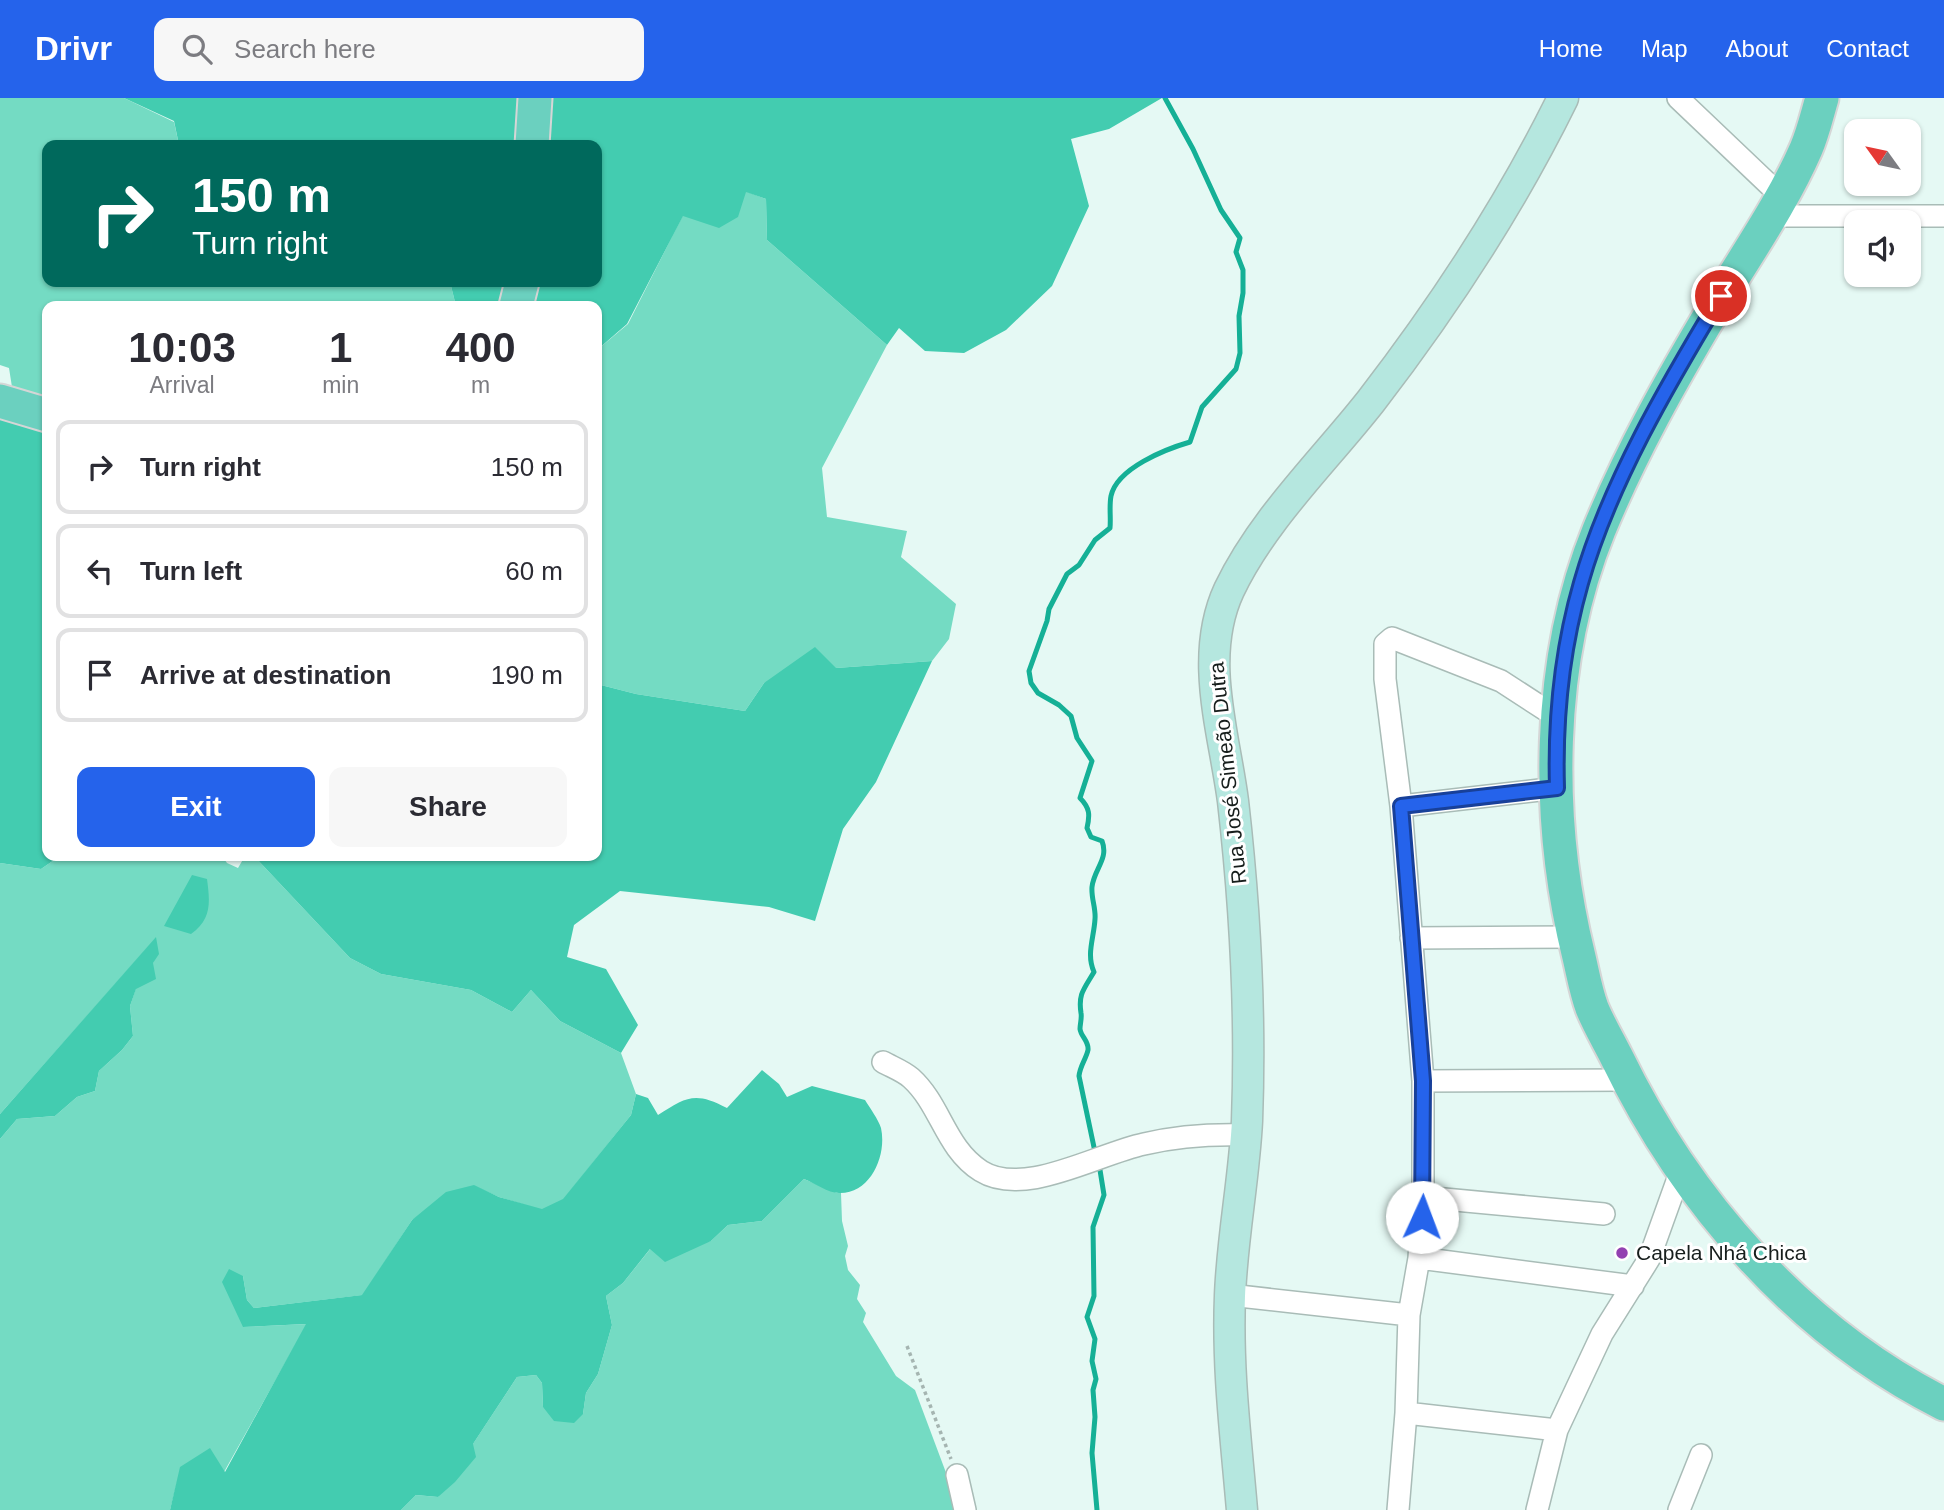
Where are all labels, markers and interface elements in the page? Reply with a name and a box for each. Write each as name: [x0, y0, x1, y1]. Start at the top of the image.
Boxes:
search box: [154, 18, 644, 81]
text: Drivr: [35, 30, 112, 67]
icon: search: [178, 30, 216, 68]
text: Search here: [234, 34, 376, 64]
text: Home: [1539, 35, 1603, 62]
text: Map: [1641, 35, 1688, 62]
text: About: [1726, 35, 1788, 62]
text: Contact: [1826, 35, 1909, 62]
north arrow: [1844, 119, 1922, 196]
map controls: [1844, 119, 1921, 287]
icon: right: [77, 168, 168, 259]
text: 150 m: [192, 168, 331, 222]
button: sound: [1844, 210, 1921, 287]
text: Turn right: [192, 225, 328, 261]
pin: [1691, 266, 1751, 326]
icon: arrive: [1702, 277, 1740, 315]
text: 10:03: [128, 324, 236, 371]
text: 1: [329, 324, 352, 371]
text: 400: [446, 324, 516, 371]
text: Arrival: [149, 372, 215, 398]
text: min: [322, 372, 359, 398]
text: m: [471, 372, 490, 398]
icon: right: [81, 448, 119, 486]
text: Turn right: [140, 452, 261, 482]
text: 150 m: [491, 452, 563, 482]
icon: left: [81, 552, 119, 590]
text: Turn left: [140, 556, 242, 586]
text: 60 m: [505, 556, 563, 586]
icon: arrive: [81, 656, 119, 694]
text: Arrive at destination: [140, 660, 391, 690]
text: 190 m: [491, 660, 563, 690]
street label: Rua José Simeão Dutra: [1204, 661, 1251, 885]
button: Exit: [77, 767, 315, 847]
button: Share: [329, 767, 567, 847]
position arrow: [1385, 1180, 1459, 1254]
place label: Capela Nhá Chica: [1636, 1241, 1807, 1264]
marker: Capela Nhá Chica: [1614, 1245, 1630, 1261]

